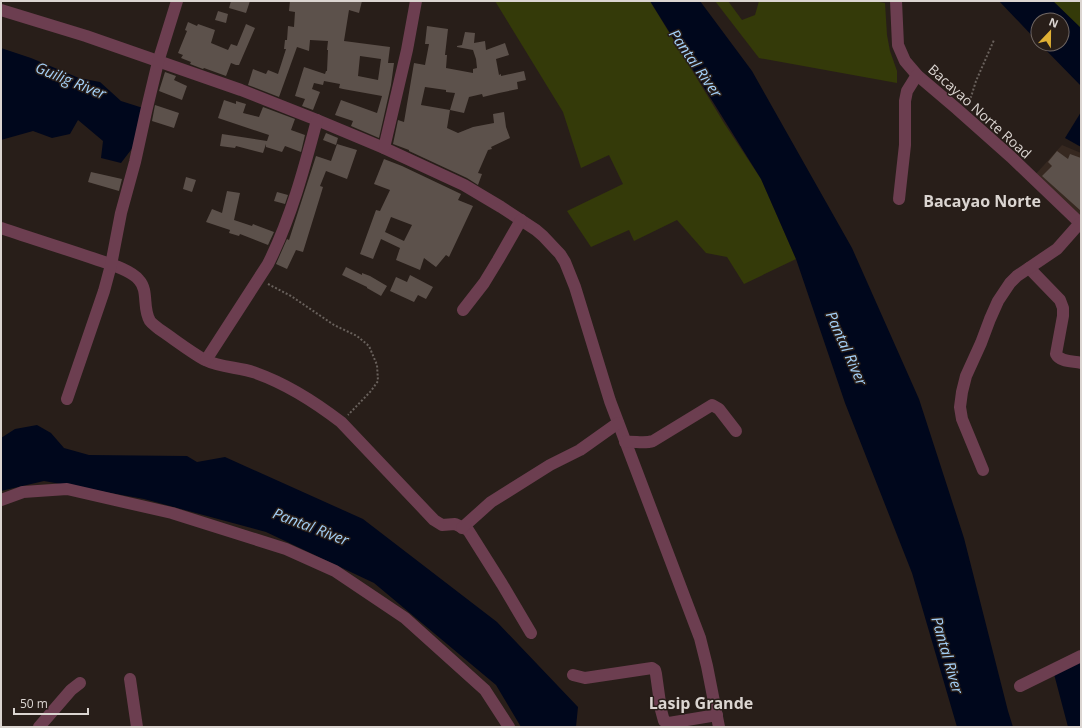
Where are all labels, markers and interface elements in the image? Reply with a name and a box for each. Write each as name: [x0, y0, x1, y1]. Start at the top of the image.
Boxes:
north arrow: [1030, 12, 1070, 52]
text: N: [1047, 14, 1061, 31]
water label: Pantal River: [665, 25, 728, 102]
water label: Guilig River: [33, 57, 110, 104]
street label: Bacayao Norte Road: [924, 60, 1036, 162]
district label: Bacayao Norte: [923, 190, 1041, 212]
water label: Pantal River: [822, 308, 873, 389]
water label: Pantal River: [270, 502, 353, 550]
water label: Pantal River: [927, 614, 969, 697]
scale bar: [14, 690, 88, 716]
district label: Lasip Grande: [649, 692, 753, 714]
text: 50 m: [20, 695, 48, 712]

